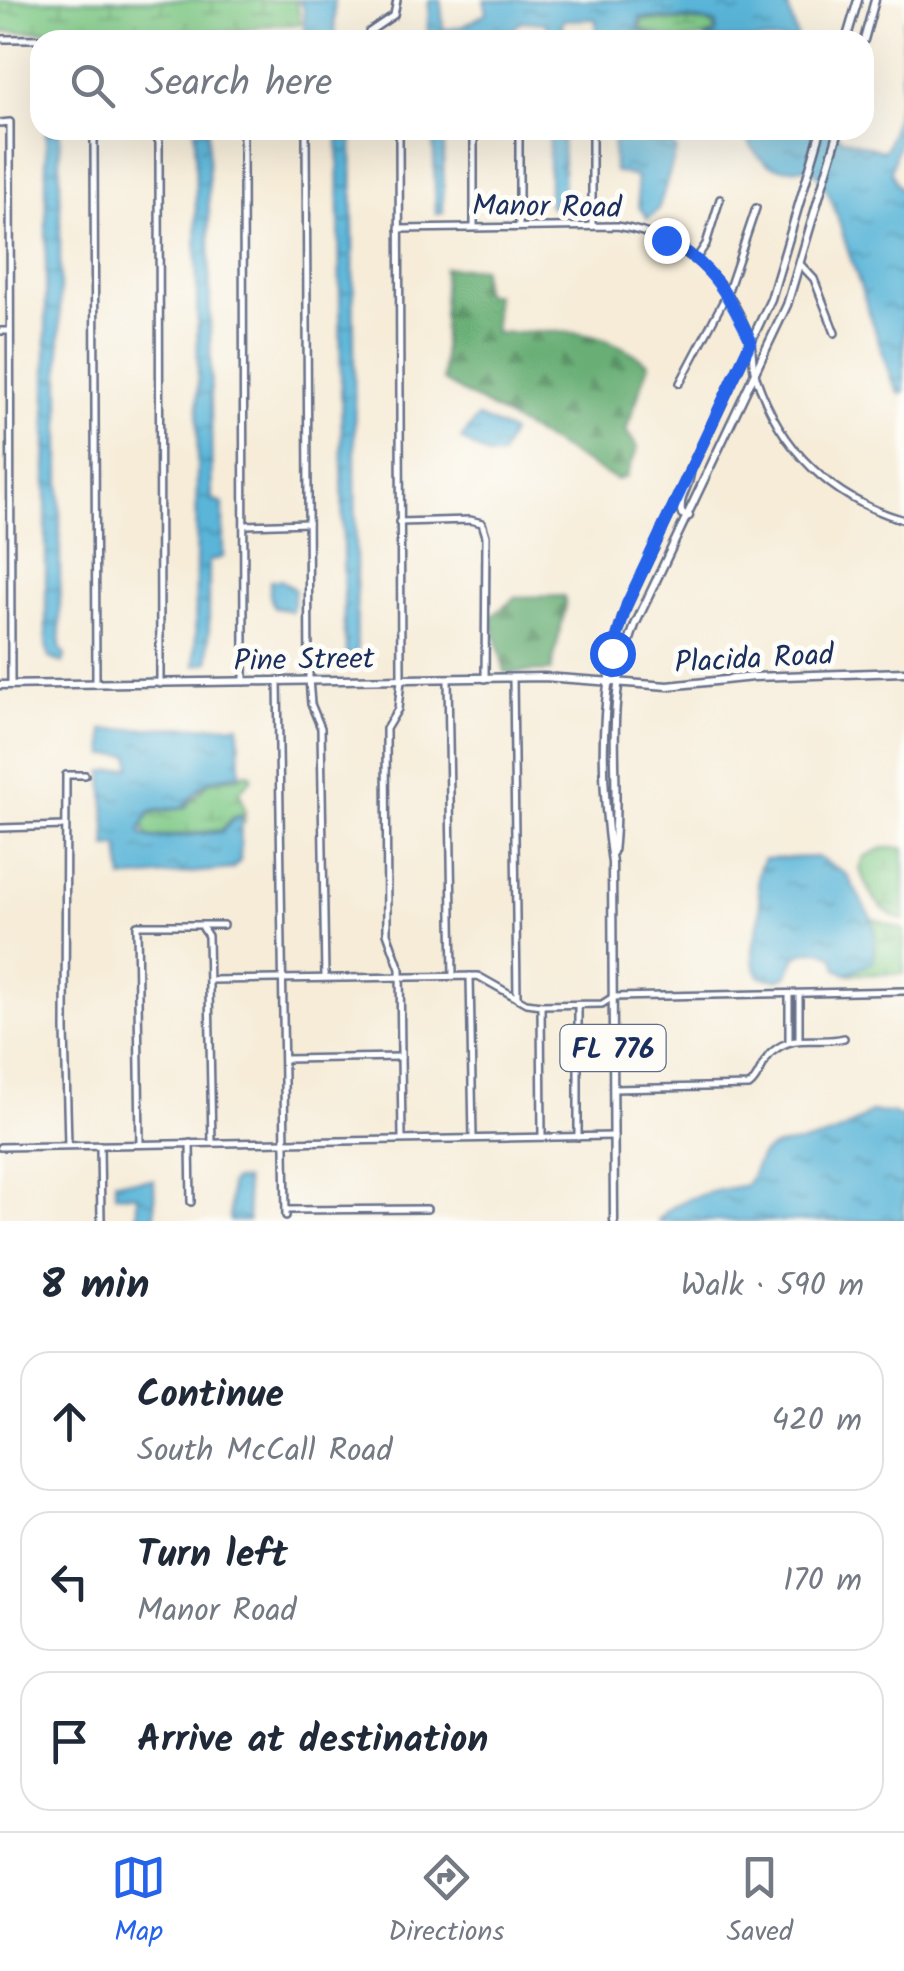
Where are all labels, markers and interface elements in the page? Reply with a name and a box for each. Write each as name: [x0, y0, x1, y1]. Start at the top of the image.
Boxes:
search box: [30, 30, 874, 140]
text: Search here: [145, 55, 332, 115]
icon: search: [65, 58, 120, 113]
street label: Manor Road: [472, 183, 623, 233]
route end: [644, 218, 690, 264]
route start: [590, 631, 636, 677]
street label: Placida Road: [673, 632, 836, 688]
street label: Pine Street: [233, 636, 375, 686]
road number: FL 776: [560, 1025, 666, 1071]
text: 8 min: [40, 1253, 150, 1320]
text: Walk · 590 m: [681, 1261, 864, 1312]
text: Continue: [137, 1366, 284, 1426]
icon: ahead: [42, 1394, 97, 1449]
text: 420 m: [771, 1396, 862, 1447]
text: South McCall Road: [137, 1426, 393, 1477]
text: Turn left: [137, 1526, 288, 1586]
icon: left: [42, 1554, 97, 1609]
text: 170 m: [783, 1556, 862, 1607]
text: Manor Road: [137, 1586, 296, 1637]
text: Arrive at destination: [137, 1711, 488, 1771]
icon: arrive: [42, 1714, 97, 1769]
tab: Map: [111, 1850, 166, 1955]
tab: Directions: [388, 1850, 504, 1955]
tab: Saved: [727, 1850, 793, 1955]

